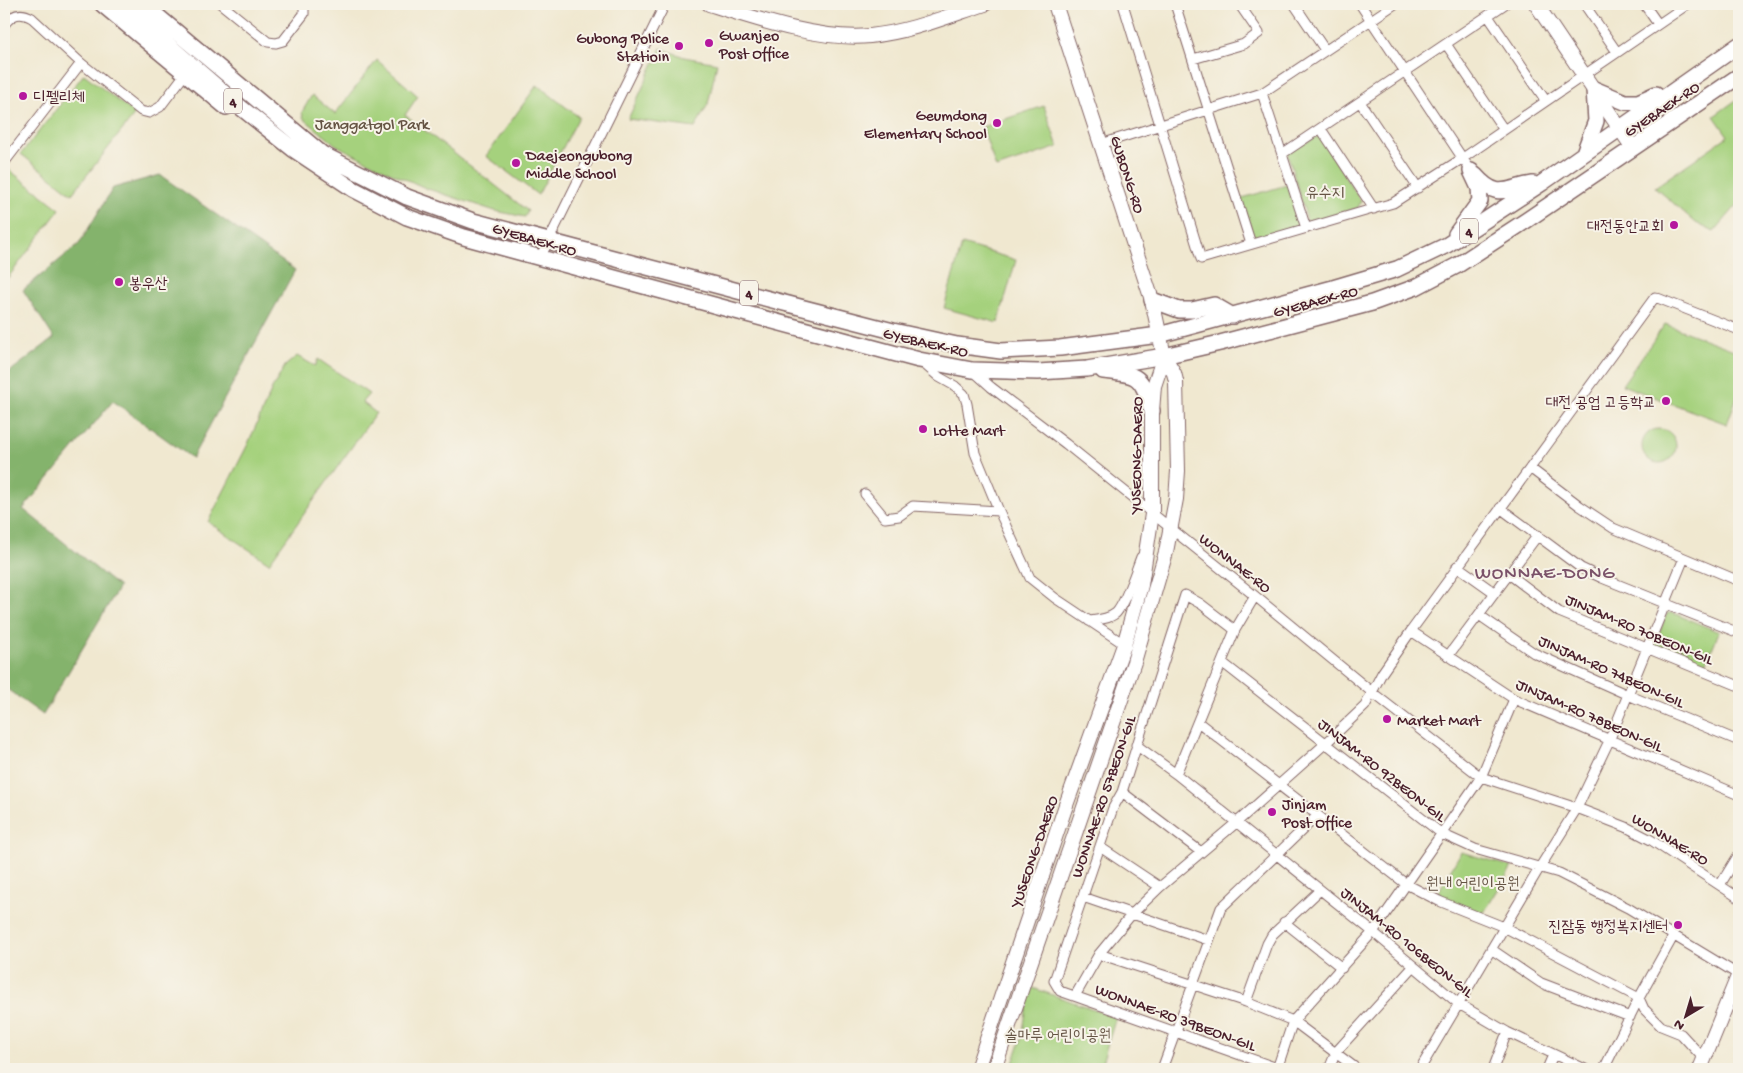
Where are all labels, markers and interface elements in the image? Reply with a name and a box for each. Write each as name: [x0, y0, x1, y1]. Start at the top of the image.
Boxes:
place label: Gwanjeo Post Office: [718, 28, 790, 65]
place label: Gubong Police Statioin: [576, 31, 670, 68]
marker: Gwanjeo Post Office: [703, 37, 715, 49]
marker: Gubong Police Statioin: [673, 40, 685, 52]
street label: GYEBAEK-RO: [1622, 79, 1705, 143]
road number: 4: [224, 88, 242, 114]
marker: 디펠리체: [17, 90, 29, 102]
place label: 디펠리체: [33, 90, 85, 109]
place label: Geumdong Elementary School: [864, 108, 987, 145]
park label: Janggatgol Park: [315, 117, 431, 136]
marker: Geumdong Elementary School: [991, 117, 1003, 129]
street label: GUBONG-RO: [1104, 134, 1147, 217]
place label: Daejeongubong Middle School: [525, 148, 632, 185]
marker: Daejeongubong Middle School: [510, 157, 522, 169]
park label: 유수지: [1306, 185, 1344, 204]
road number: 4: [1460, 218, 1478, 244]
place label: 대전동안교회: [1587, 219, 1664, 238]
marker: 대전동안교회: [1668, 219, 1680, 231]
street label: GYEBAEK-RO: [490, 220, 579, 263]
marker: 봉우산: [113, 276, 125, 288]
place label: 봉우산: [129, 276, 168, 295]
road number: 4: [740, 280, 758, 306]
street label: GYEBAEK-RO: [1271, 283, 1361, 324]
street label: GYEBAEK-RO: [881, 325, 970, 364]
place label: 대전 공업 고등학교: [1545, 395, 1656, 414]
marker: 대전 공업 고등학교: [1660, 395, 1672, 407]
street label: YUSEONG-DAERO: [1128, 396, 1149, 516]
marker: Lotte Mart: [917, 423, 929, 435]
place label: Lotte Mart: [933, 423, 1006, 442]
street label: WONNAE-RO: [1194, 531, 1274, 599]
district label: WONNAE-DONG: [1475, 563, 1615, 586]
street label: JINJAM-RO 70BEON-GIL: [1562, 591, 1717, 671]
street label: JINJAM-RO 74BEON-GIL: [1535, 632, 1687, 714]
street label: JINJAM-RO 78BEON-GIL: [1512, 676, 1666, 759]
street label: WONNAE-RO 57BEON-GIL: [1069, 713, 1142, 881]
marker: Market Mart: [1381, 713, 1393, 725]
place label: Market Mart: [1397, 713, 1482, 732]
street label: JINJAM-RO 92BEON-GIL: [1313, 716, 1450, 828]
street label: YUSEONG-DAERO: [1008, 793, 1064, 912]
place label: Jinjam Post Office: [1281, 797, 1353, 834]
marker: Jinjam Post Office: [1266, 806, 1278, 818]
street label: WONNAE-RO: [1627, 811, 1712, 872]
park label: 원내 어린이공원: [1426, 876, 1520, 895]
street label: JINJAM-RO 106BEON-GIL: [1336, 884, 1477, 1004]
place label: 진잠동 행정복지센터: [1548, 919, 1668, 938]
marker: 진잠동 행정복지센터: [1672, 919, 1684, 931]
street label: WONNAE-RO 39BEON-GIL: [1092, 981, 1259, 1058]
north arrow: [1660, 990, 1710, 1040]
text: N: [1671, 1015, 1688, 1034]
park label: 솔마루 어린이공원: [1005, 1027, 1111, 1047]

